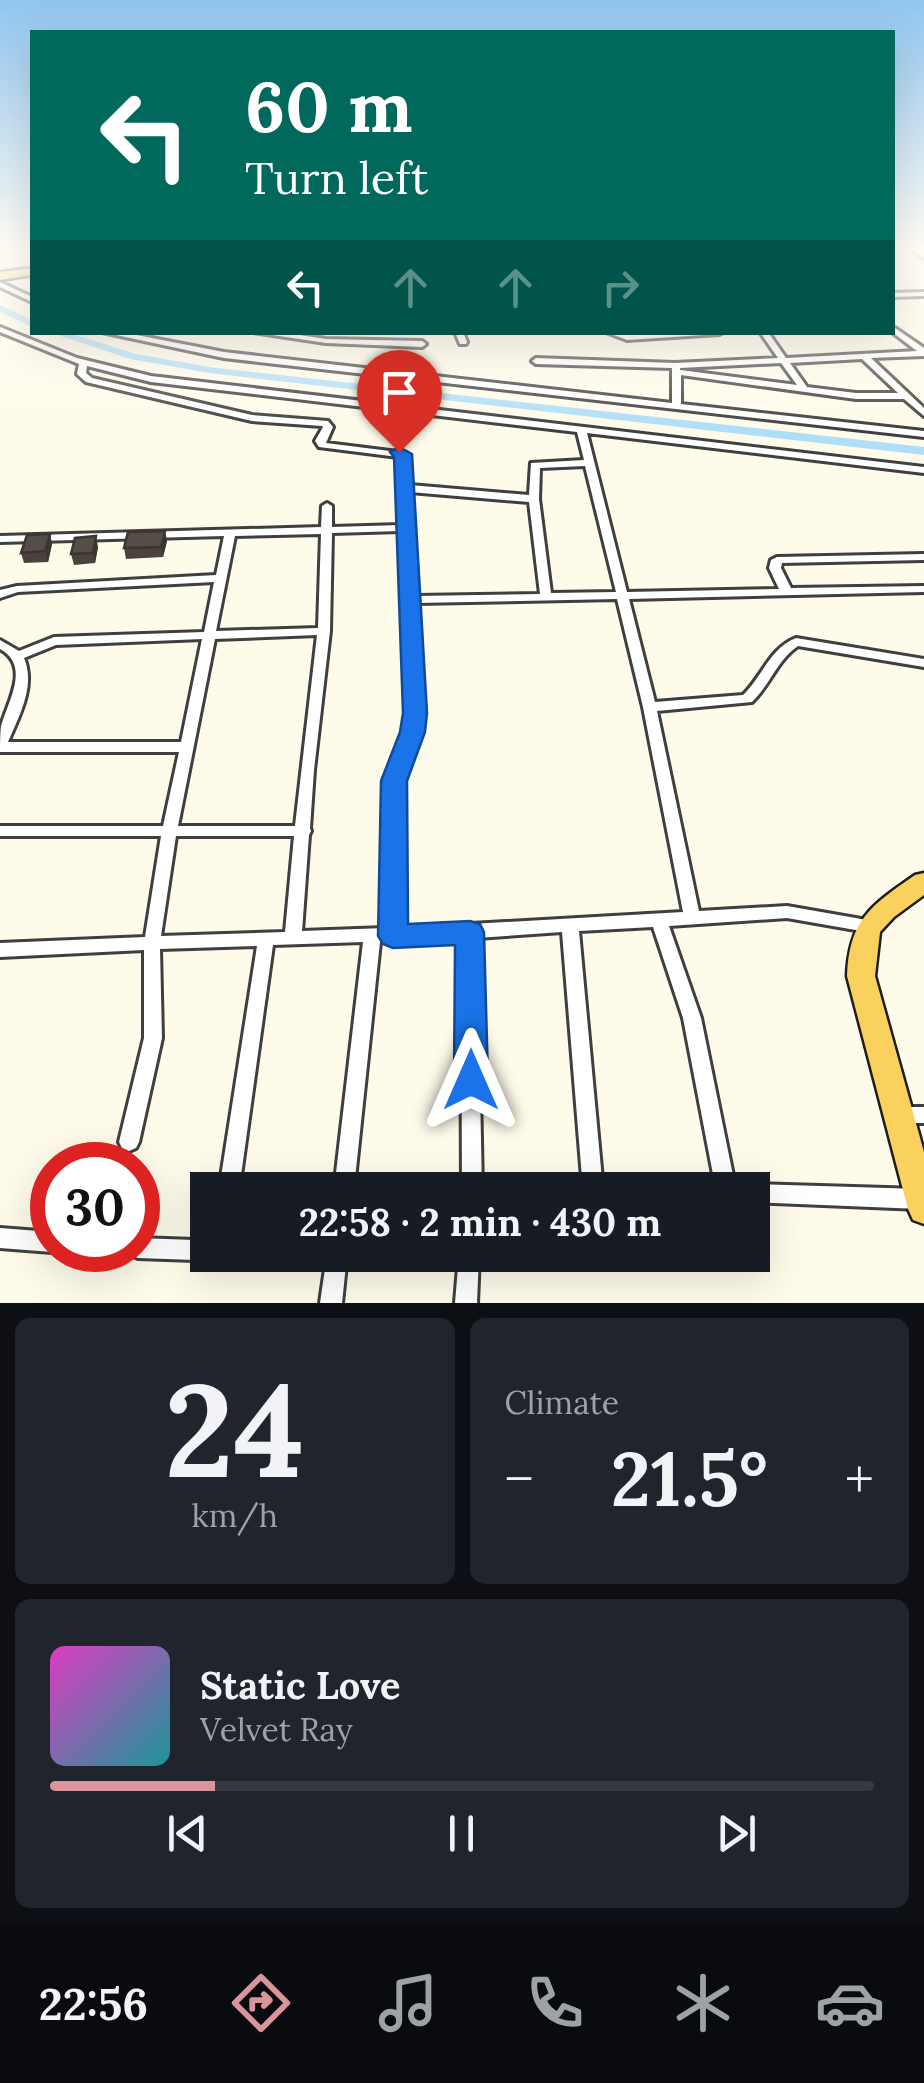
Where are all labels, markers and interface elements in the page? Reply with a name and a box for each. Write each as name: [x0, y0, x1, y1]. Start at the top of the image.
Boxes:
text: 60 m: [245, 62, 413, 151]
icon: left: [80, 70, 210, 200]
text: Turn left: [245, 149, 428, 206]
icon: left: [278, 260, 333, 315]
icon: ahead: [383, 260, 438, 315]
icon: ahead: [488, 260, 543, 315]
icon: right: [593, 260, 648, 315]
pin: [357, 350, 442, 453]
icon: arrive: [372, 365, 427, 420]
position arrow: [419, 1028, 523, 1132]
speed limit sign: 30: [30, 1142, 160, 1272]
text: 22:58 · 2 min · 430 m: [299, 1198, 661, 1246]
text: 24: [165, 1346, 305, 1513]
text: Climate: [505, 1382, 619, 1423]
text: 21.5°: [611, 1431, 768, 1527]
text: −: [505, 1444, 534, 1514]
text: +: [845, 1444, 874, 1514]
text: km/h: [192, 1495, 278, 1536]
text: Static Love: [200, 1661, 400, 1709]
text: Velvet Ray: [200, 1709, 353, 1750]
icon: previous: [160, 1806, 215, 1861]
icon: pause: [434, 1806, 489, 1861]
icon: next: [709, 1806, 764, 1861]
icon: directions: [226, 1968, 296, 2038]
icon: music: [373, 1968, 443, 2038]
icon: phone: [520, 1968, 590, 2038]
icon: climate: [668, 1968, 738, 2038]
icon: car: [815, 1968, 885, 2038]
text: 22:56: [39, 1975, 148, 2032]

